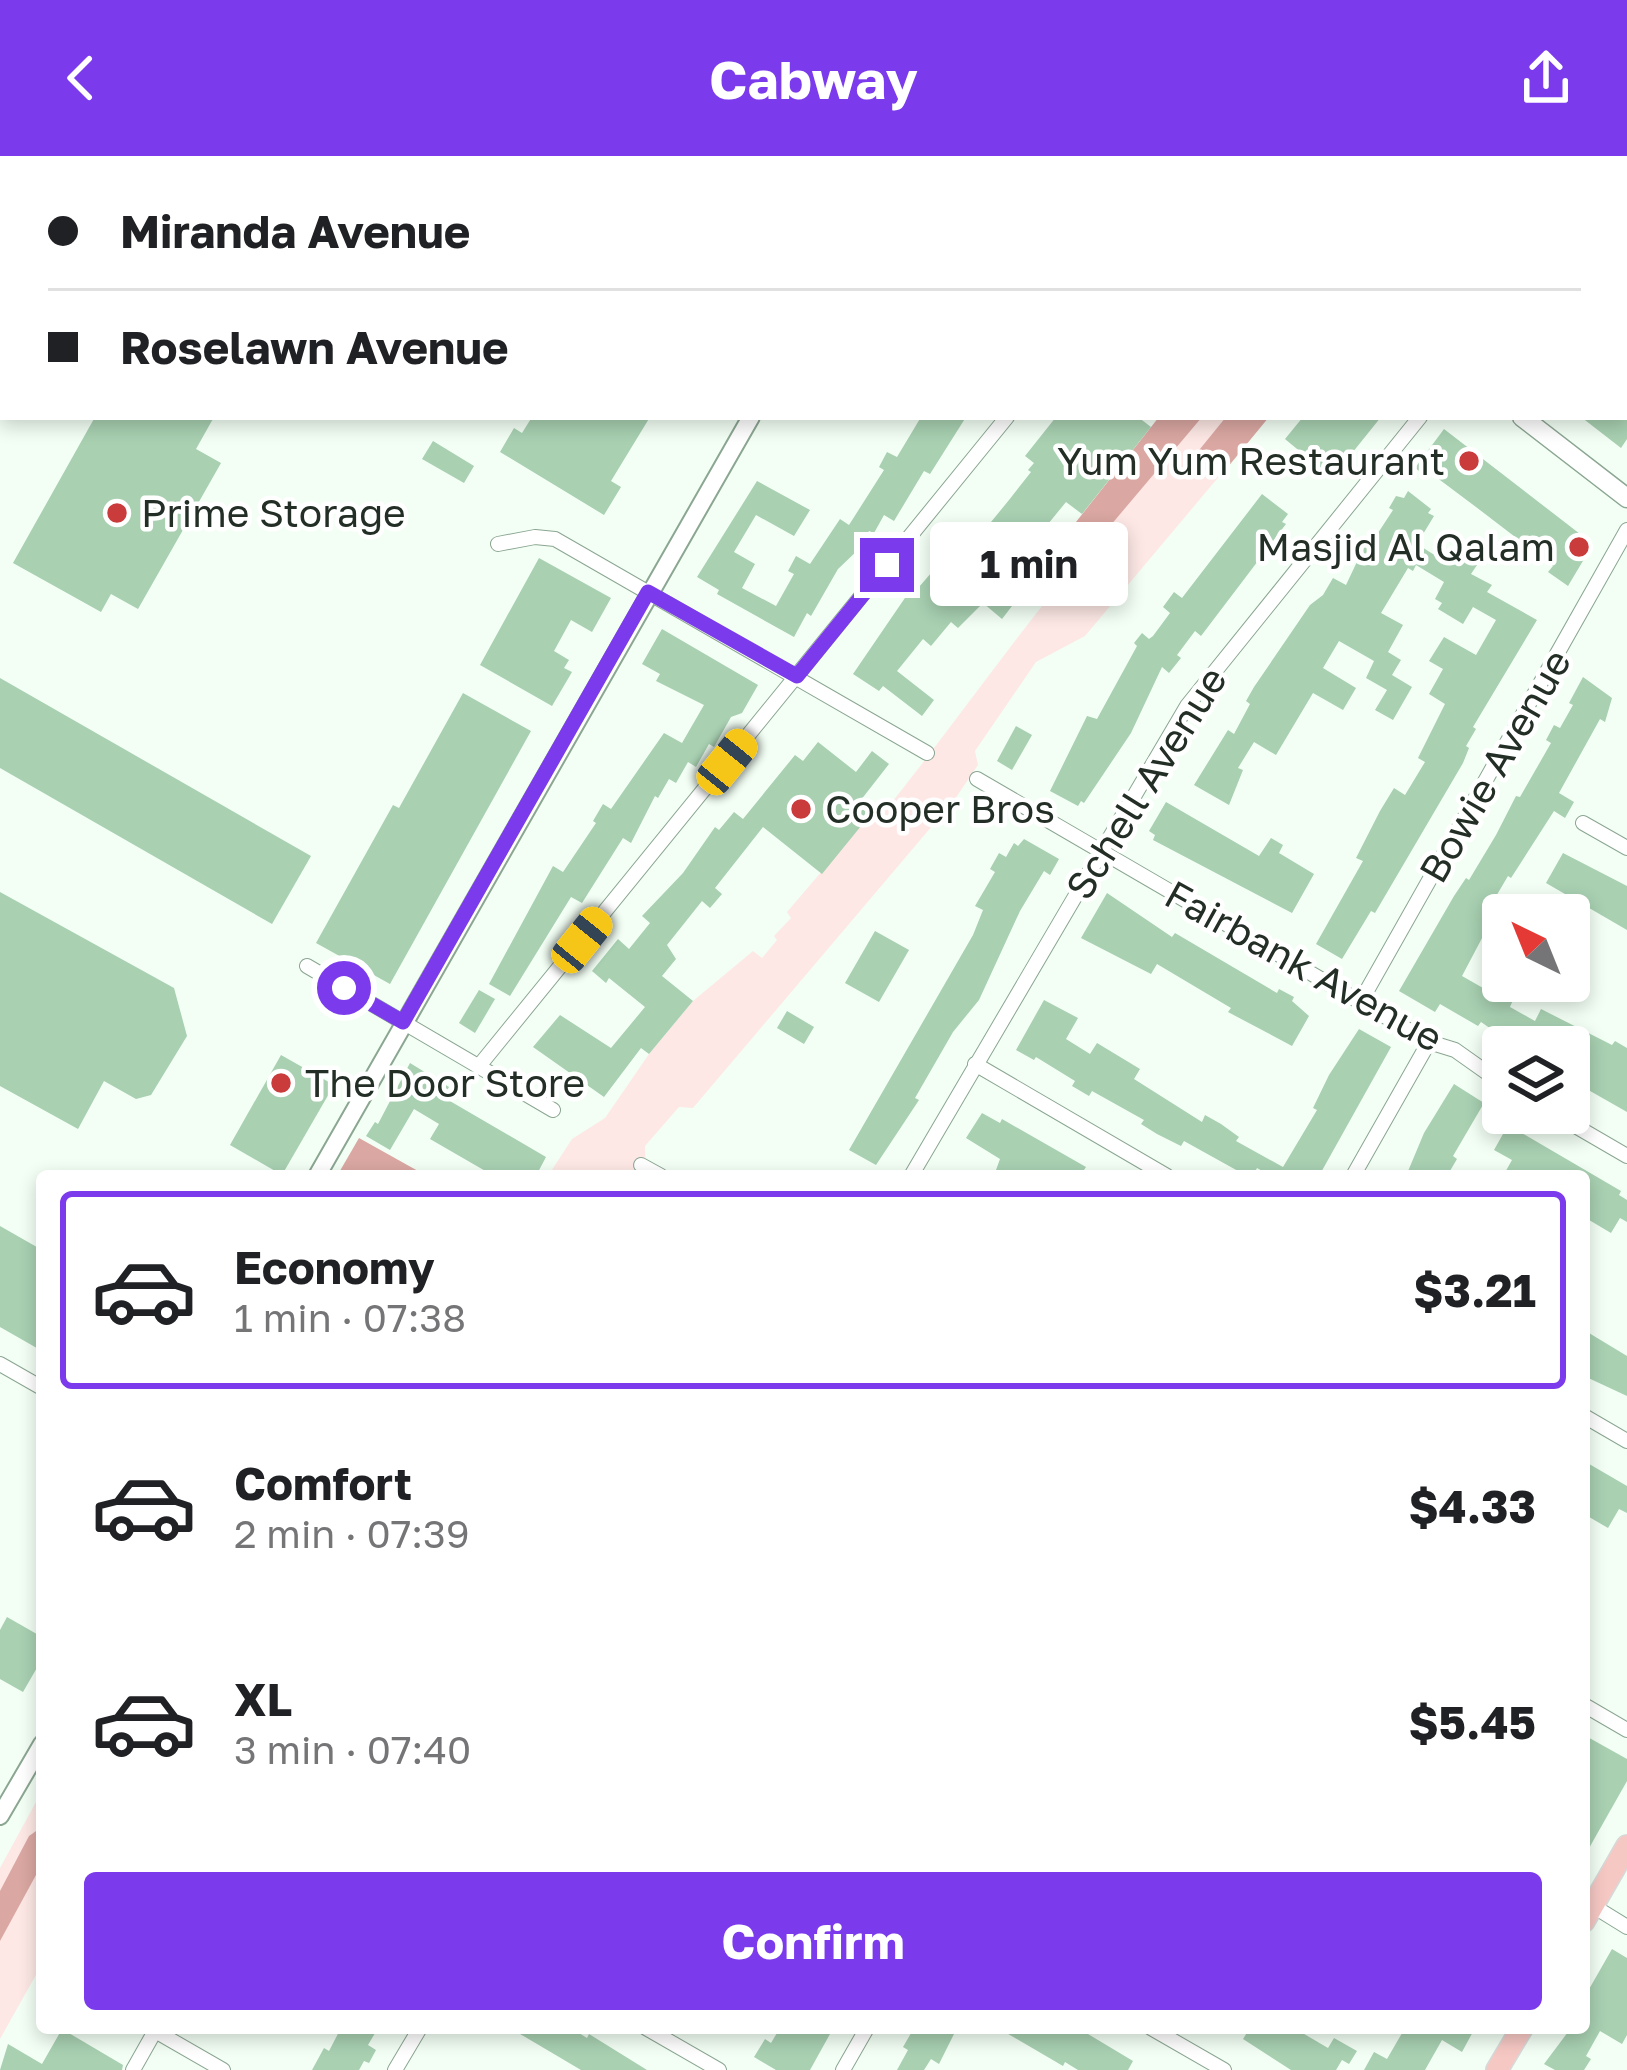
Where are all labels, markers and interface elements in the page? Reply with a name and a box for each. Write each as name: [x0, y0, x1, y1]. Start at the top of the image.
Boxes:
icon: back: [48, 45, 114, 111]
icon: share: [1513, 45, 1579, 111]
text: Cabway: [709, 46, 918, 111]
text: Miranda Avenue: [120, 204, 470, 258]
text: Roselawn Avenue: [120, 320, 509, 374]
place label: Yum Yum Restaurant: [1057, 437, 1445, 484]
marker: Yum Yum Restaurant: [1456, 448, 1482, 474]
place label: Prime Storage: [141, 489, 406, 536]
marker: Prime Storage: [104, 500, 130, 526]
callout: 1 min: [929, 523, 1127, 607]
place label: Masjid Al Qalam: [1257, 523, 1555, 570]
marker: Masjid Al Qalam: [1566, 534, 1592, 560]
route end: [860, 538, 914, 592]
text: 1 min: [980, 540, 1078, 587]
street label: Bowie Avenue: [1409, 641, 1580, 891]
street label: Schell Avenue: [1055, 658, 1236, 908]
car: [690, 723, 764, 801]
place label: Cooper Bros: [825, 785, 1055, 832]
marker: Cooper Bros: [788, 796, 814, 822]
street label: Fairbank Avenue: [1157, 870, 1451, 1061]
north arrow: [1482, 894, 1590, 1002]
map controls: [1482, 894, 1590, 1134]
car: [545, 901, 619, 979]
route start: [317, 961, 371, 1015]
button: layers: [1482, 1026, 1590, 1134]
place label: The Door Store: [305, 1059, 585, 1106]
marker: The Door Store: [268, 1070, 294, 1096]
icon: car: [90, 1236, 198, 1344]
text: Economy: [234, 1240, 435, 1294]
text: $3.21: [1413, 1263, 1536, 1317]
text: 1 min · 07:38: [234, 1294, 466, 1341]
icon: car: [90, 1452, 198, 1560]
text: Comfort: [234, 1456, 412, 1510]
text: $4.33: [1408, 1479, 1536, 1533]
text: 2 min · 07:39: [234, 1510, 469, 1557]
icon: car: [90, 1668, 198, 1776]
text: XL: [234, 1672, 292, 1726]
text: $5.45: [1408, 1695, 1536, 1749]
text: 3 min · 07:40: [234, 1726, 471, 1773]
button: Confirm: [84, 1872, 1542, 2010]

